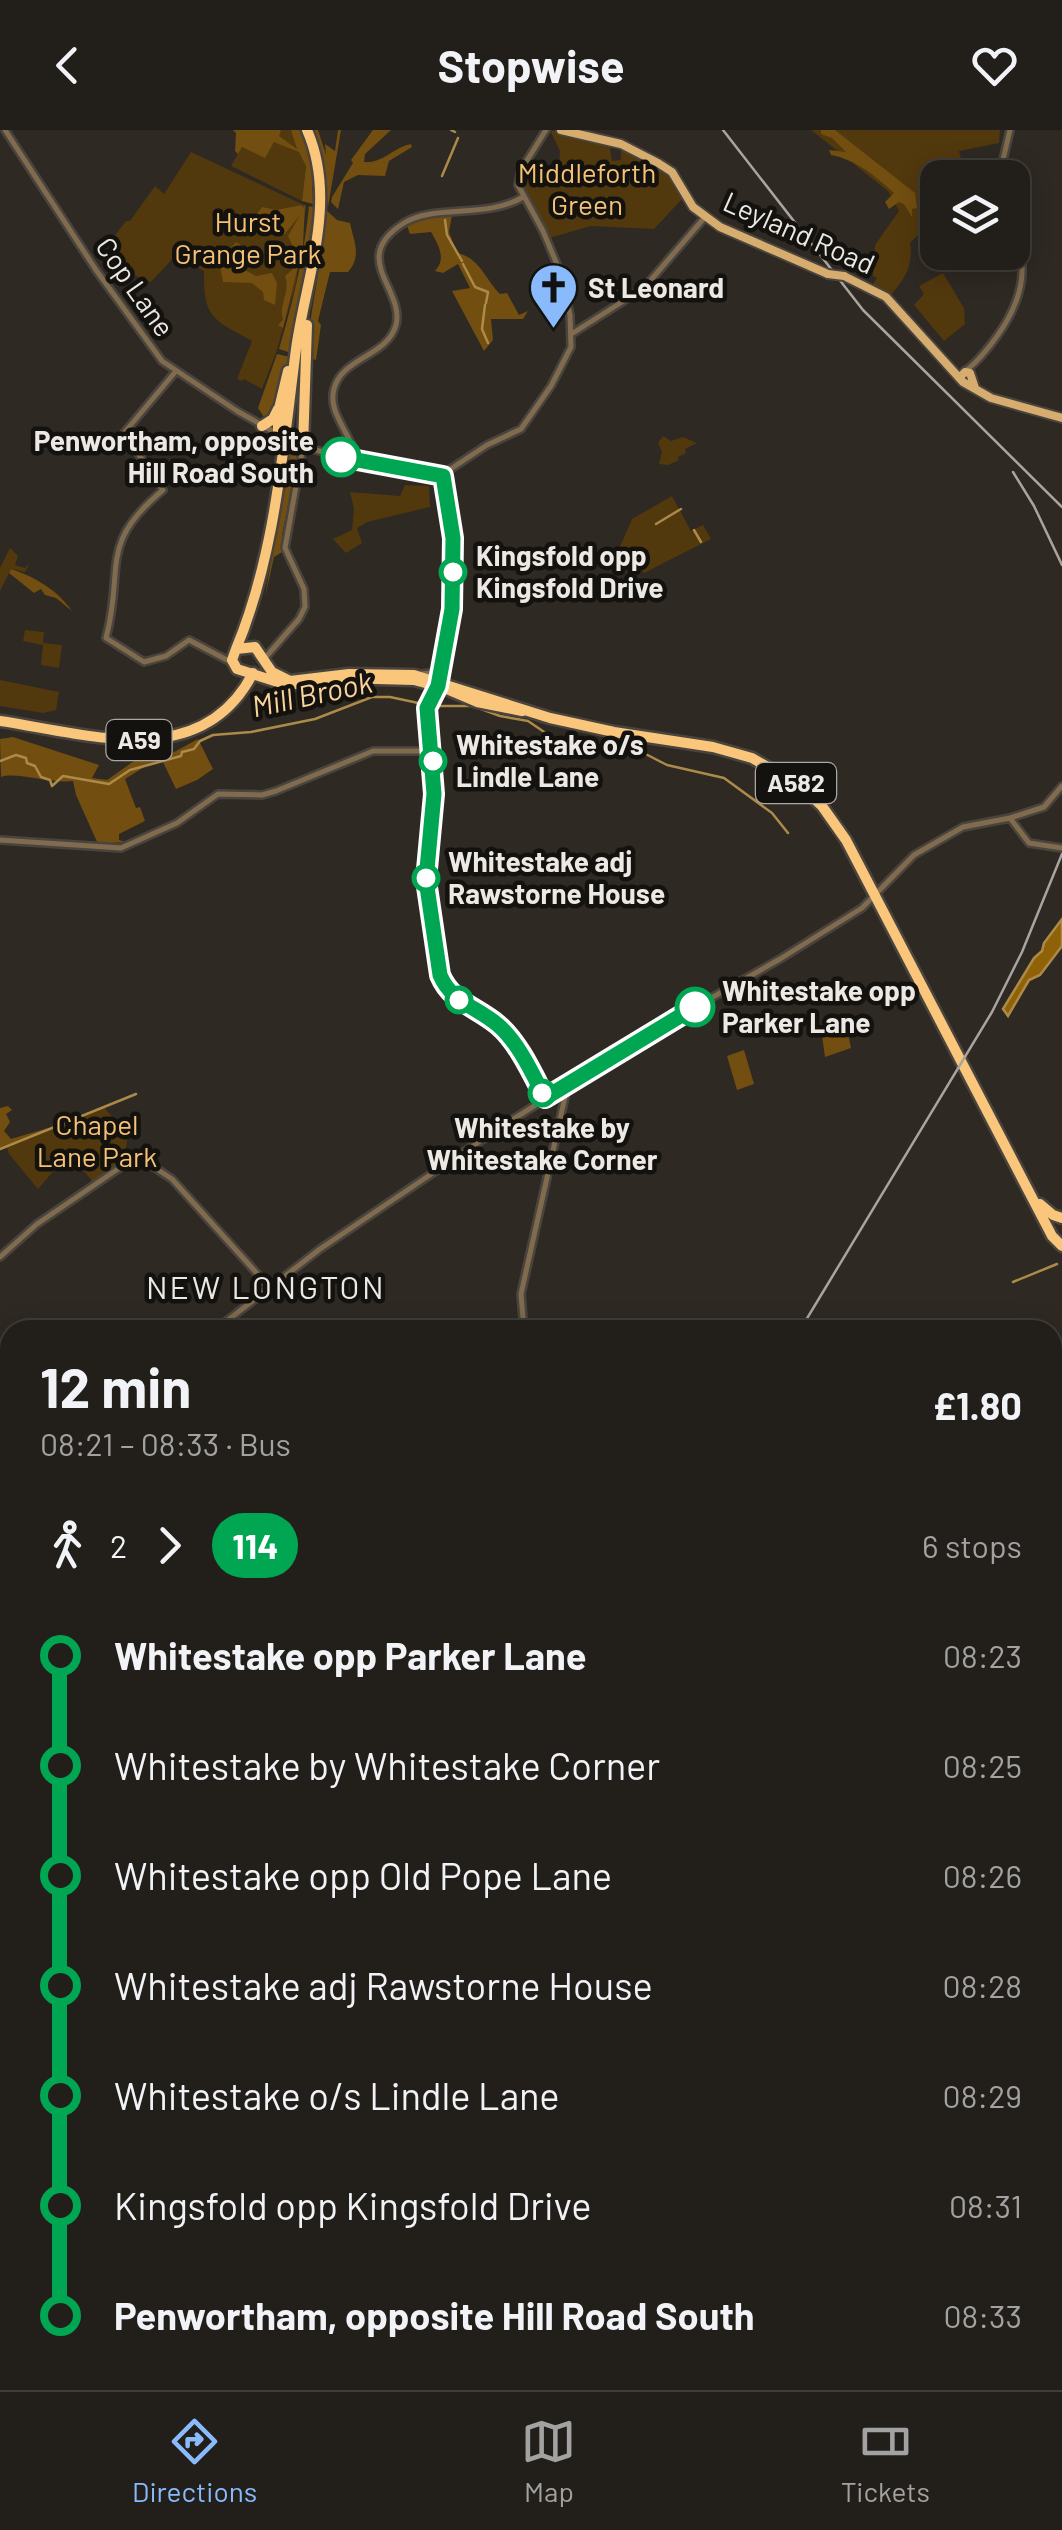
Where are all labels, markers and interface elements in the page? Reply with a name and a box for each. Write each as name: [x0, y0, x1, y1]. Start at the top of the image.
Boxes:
icon: back: [40, 38, 95, 93]
text: Stopwise: [437, 38, 625, 92]
icon: heart: [967, 38, 1022, 93]
park label: Middleforth Green: [518, 155, 656, 221]
map controls: [920, 160, 1030, 270]
button: layers: [920, 160, 1030, 270]
street label: Leyland Road: [719, 184, 880, 281]
park label: Hurst Grange Park: [174, 204, 322, 270]
street label: Cop Lane: [89, 230, 182, 343]
church icon: St Leonard: [527, 262, 579, 330]
place label: St Leonard: [588, 270, 724, 304]
place label: Penwortham, opposite Hill Road South: [34, 423, 314, 489]
marker: Penwortham, opposite Hill Road South: [322, 438, 360, 476]
place label: Kingsfold opp Kingsfold Drive: [476, 538, 663, 604]
marker: Kingsfold opp Kingsfold Drive: [440, 559, 466, 585]
water label: Mill Brook: [248, 663, 376, 723]
road number: A59: [106, 720, 172, 760]
place label: Whitestake o/s Lindle Lane: [456, 727, 644, 793]
marker: Whitestake o/s Lindle Lane: [420, 748, 446, 774]
road number: A582: [756, 763, 836, 803]
place label: Whitestake adj Rawstorne House: [448, 844, 665, 910]
marker: Whitestake adj Rawstorne House: [413, 865, 439, 891]
place label: Whitestake opp Parker Lane: [722, 973, 916, 1039]
unlabelled marker: [446, 987, 472, 1013]
marker: Whitestake opp Parker Lane: [676, 988, 714, 1026]
marker: Whitestake by Whitestake Corner: [529, 1080, 555, 1106]
park label: Chapel Lane Park: [37, 1107, 157, 1173]
place label: Whitestake by Whitestake Corner: [426, 1110, 658, 1176]
district label: NEW LONGTON: [146, 1267, 386, 1305]
text: 12 min: [40, 1353, 191, 1419]
text: £1.80: [933, 1382, 1022, 1428]
text: 08:21 – 08:33 · Bus: [40, 1424, 291, 1462]
icon: walk: [40, 1518, 95, 1573]
icon: forward: [142, 1518, 197, 1573]
text: 114: [232, 1524, 278, 1566]
text: 2: [110, 1526, 127, 1564]
text: 6 stops: [922, 1526, 1022, 1564]
text: Whitestake opp Parker Lane: [114, 1632, 586, 1678]
text: 08:23: [943, 1636, 1022, 1674]
text: Whitestake by Whitestake Corner: [114, 1742, 660, 1788]
text: 08:25: [943, 1746, 1022, 1784]
text: Whitestake opp Old Pope Lane: [114, 1852, 612, 1898]
text: 08:26: [943, 1856, 1022, 1894]
text: Whitestake adj Rawstorne House: [114, 1962, 653, 2008]
text: 08:28: [943, 1966, 1022, 2004]
text: Whitestake o/s Lindle Lane: [114, 2072, 560, 2118]
text: 08:29: [943, 2076, 1022, 2114]
text: Kingsfold opp Kingsfold Drive: [114, 2182, 591, 2228]
text: 08:31: [949, 2186, 1022, 2224]
text: Penwortham, opposite Hill Road South: [114, 2292, 755, 2338]
text: 08:33: [943, 2296, 1022, 2334]
tab: Directions: [132, 2414, 257, 2508]
tab: Map: [521, 2414, 576, 2508]
tab: Tickets: [841, 2414, 930, 2508]

